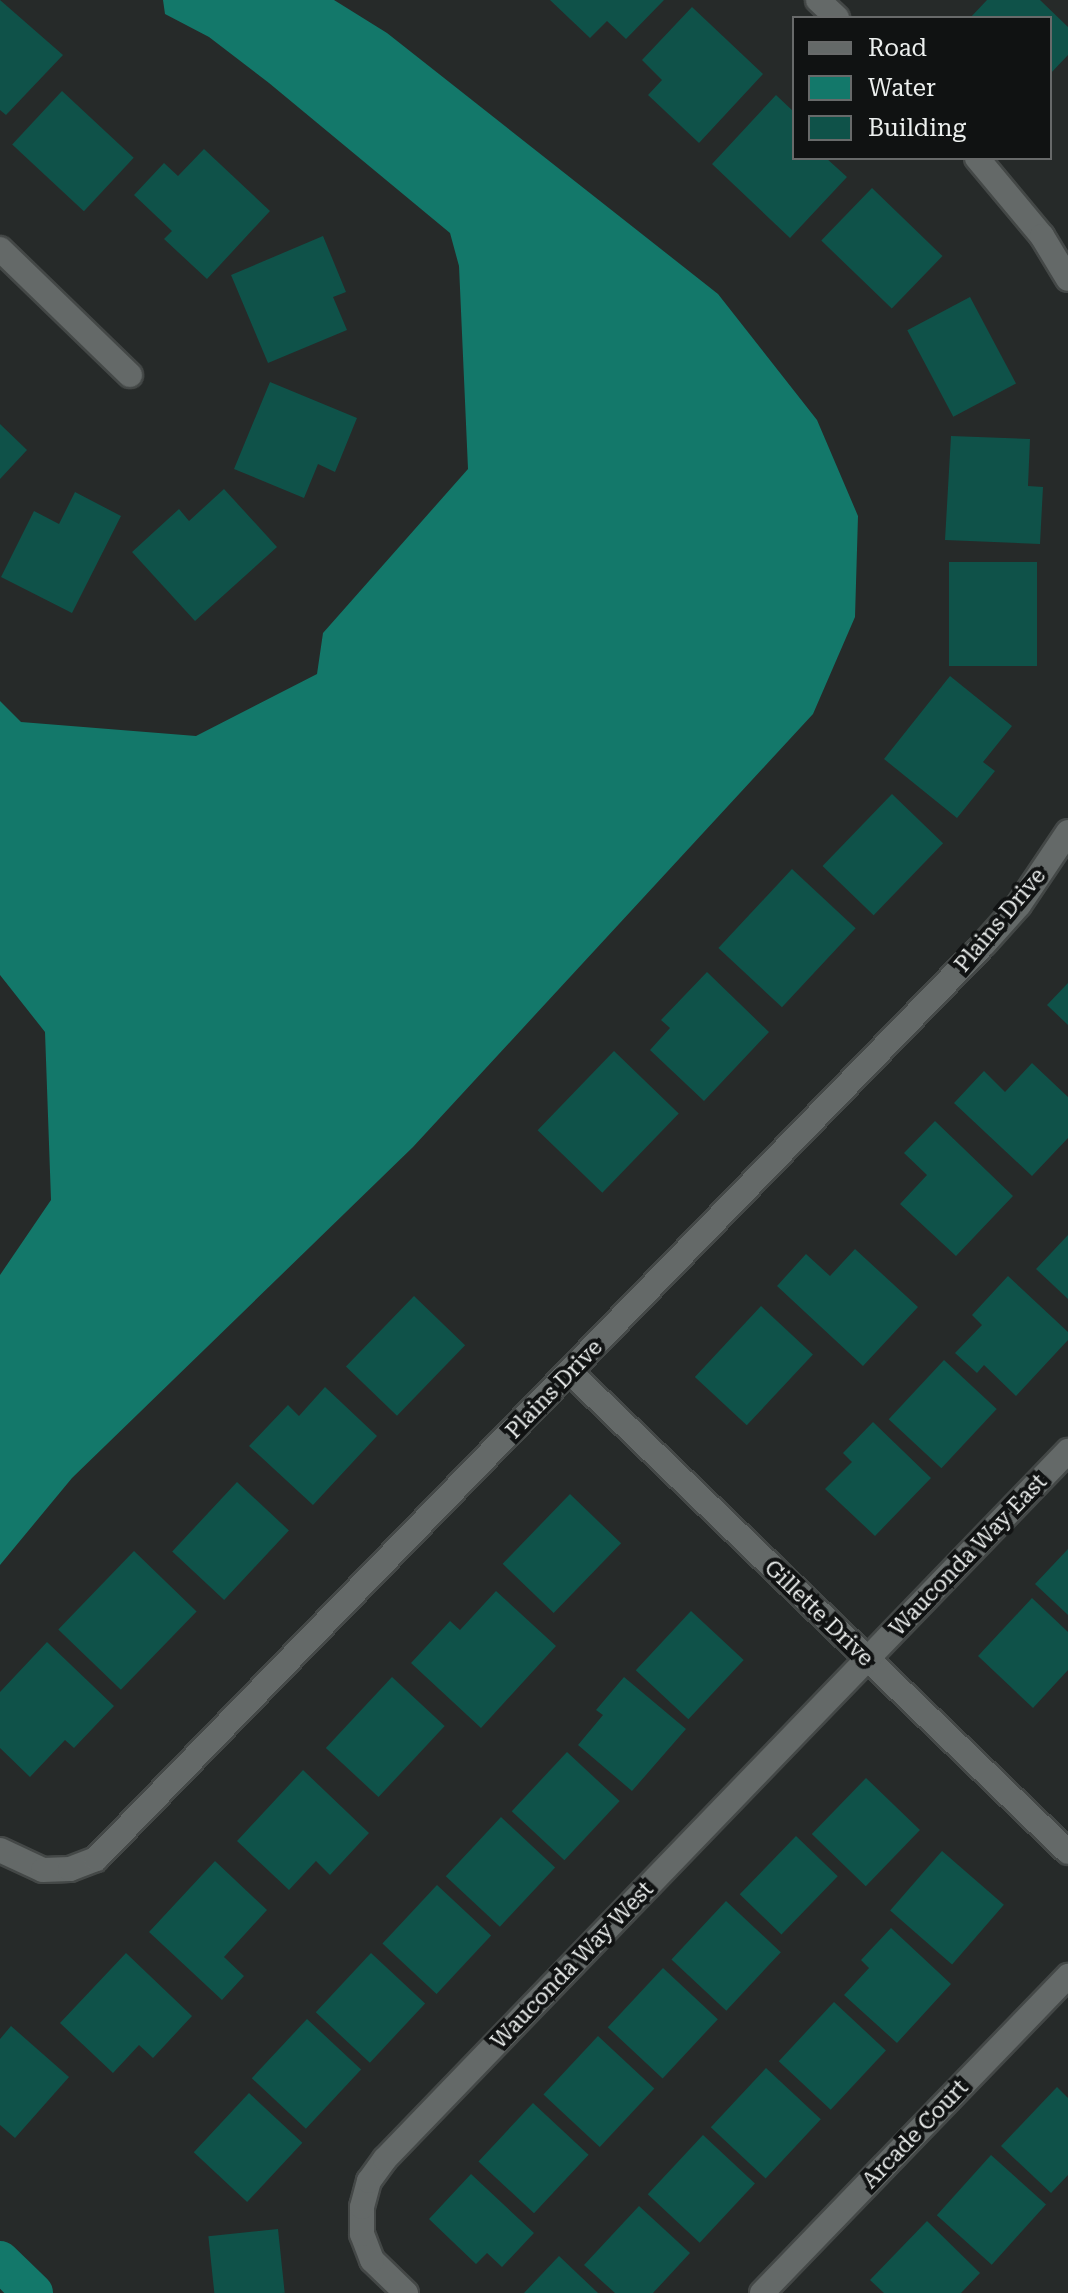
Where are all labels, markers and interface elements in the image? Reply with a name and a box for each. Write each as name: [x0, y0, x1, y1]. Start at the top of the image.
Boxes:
legend: [792, 16, 1052, 160]
text: Road: [868, 34, 927, 62]
text: Water: [868, 74, 936, 102]
text: Building: [868, 114, 966, 142]
street label: Plains Drive: [949, 863, 1051, 977]
street label: Plains Drive: [500, 1334, 608, 1444]
street label: Wauconda Way East: [884, 1469, 1052, 1641]
street label: Gillette Drive: [759, 1554, 879, 1672]
street label: Wauconda Way West: [485, 1876, 659, 2054]
street label: Arcade Court: [857, 2074, 973, 2194]

